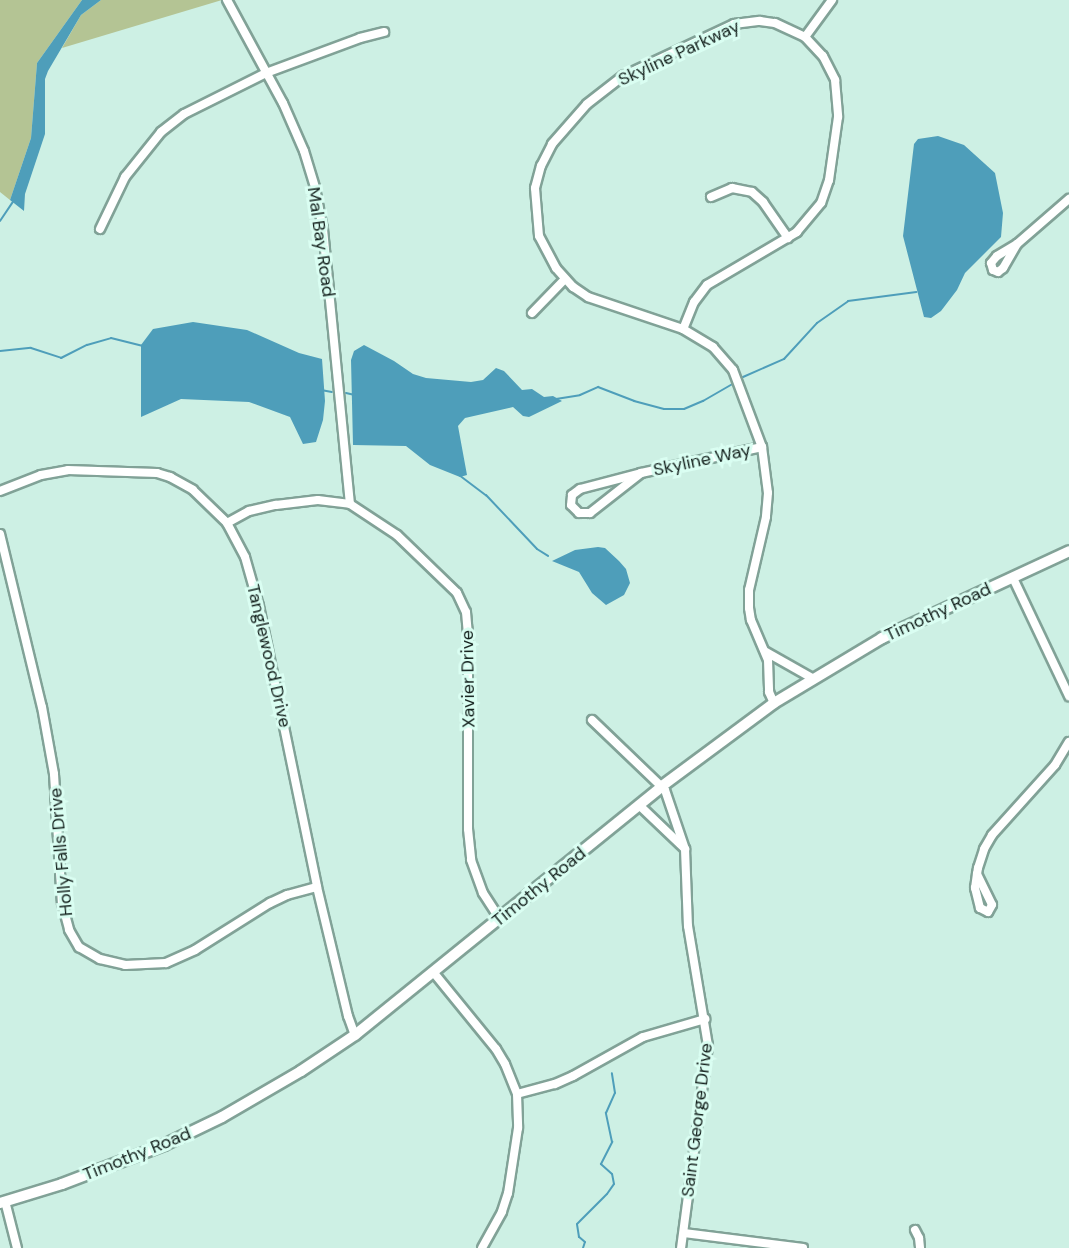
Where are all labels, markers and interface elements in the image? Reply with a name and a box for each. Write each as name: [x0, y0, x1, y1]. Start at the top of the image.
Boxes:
street label: Skyline Parkway: [615, 15, 743, 91]
street label: Mal Bay Road: [303, 186, 339, 298]
street label: Skyline Way: [651, 439, 753, 481]
street label: Timothy Road: [882, 578, 994, 646]
street label: Tanglewood Drive: [242, 582, 296, 730]
street label: Xavier Drive: [456, 630, 480, 728]
street label: Holly Falls Drive: [45, 787, 77, 917]
street label: Timothy Road: [488, 843, 590, 931]
street label: Saint George Drive: [677, 1042, 717, 1198]
street label: Timothy Road: [80, 1123, 194, 1185]

